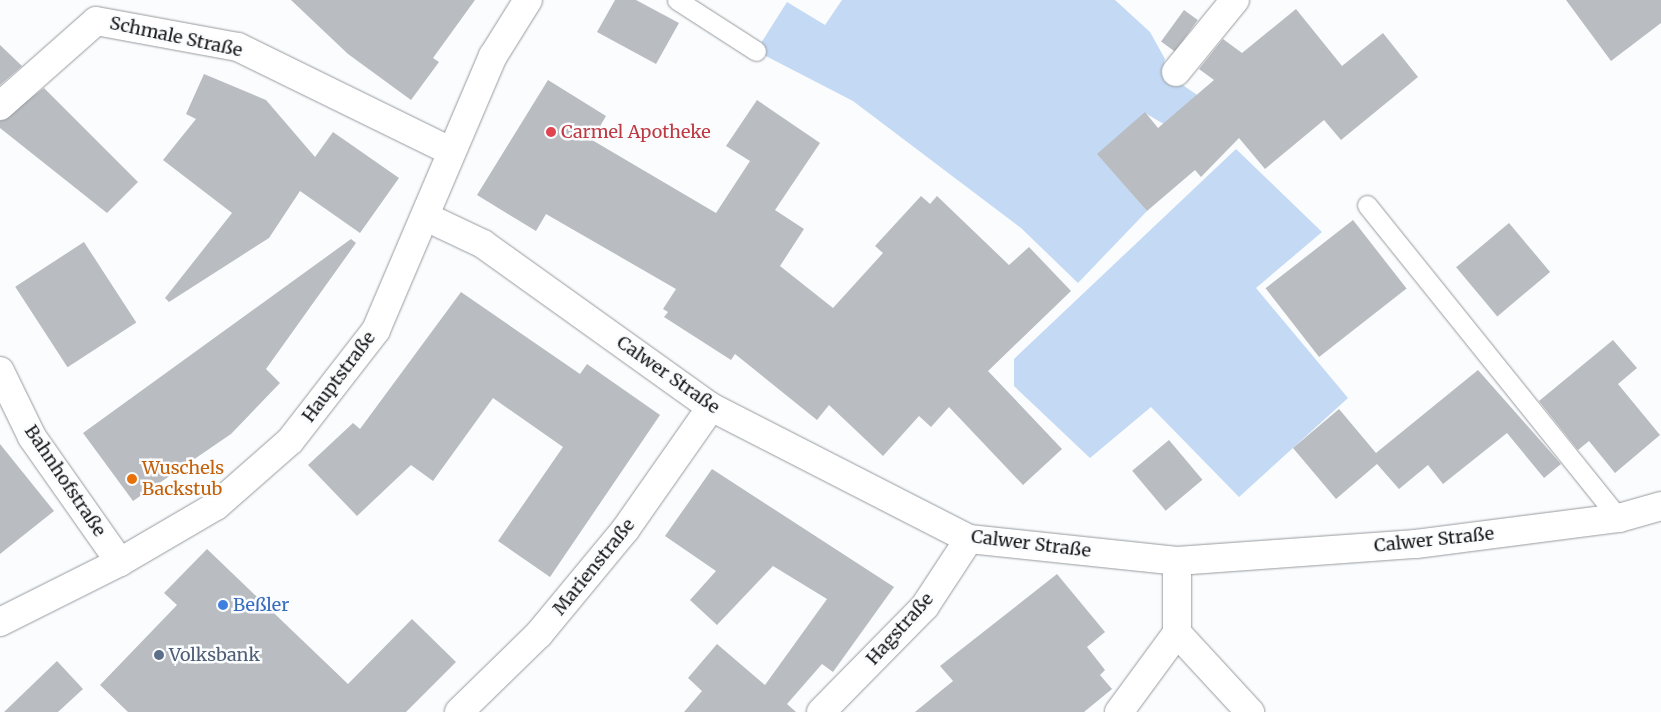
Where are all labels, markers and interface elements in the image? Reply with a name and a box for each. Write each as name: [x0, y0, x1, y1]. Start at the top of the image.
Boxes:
street label: Schmale Straße: [108, 12, 244, 62]
place label: Carmel Apotheke: [561, 121, 711, 143]
marker: Carmel Apotheke: [545, 126, 557, 138]
street label: Hauptstraße: [298, 327, 380, 427]
street label: Calwer Straße: [612, 332, 724, 418]
street label: Bahnhofstraße: [20, 421, 110, 541]
place label: Wuschels Backstub: [142, 458, 224, 500]
marker: Wuschels Backstub: [126, 473, 138, 485]
street label: Marienstraße: [549, 515, 639, 619]
street label: Calwer Straße: [1373, 523, 1495, 557]
street label: Calwer Straße: [970, 526, 1092, 562]
street label: Hagstraße: [862, 588, 938, 670]
place label: Beßler: [233, 594, 289, 616]
marker: Beßler: [217, 599, 229, 611]
place label: Volksbank: [169, 644, 260, 666]
marker: Volksbank: [153, 649, 165, 661]

